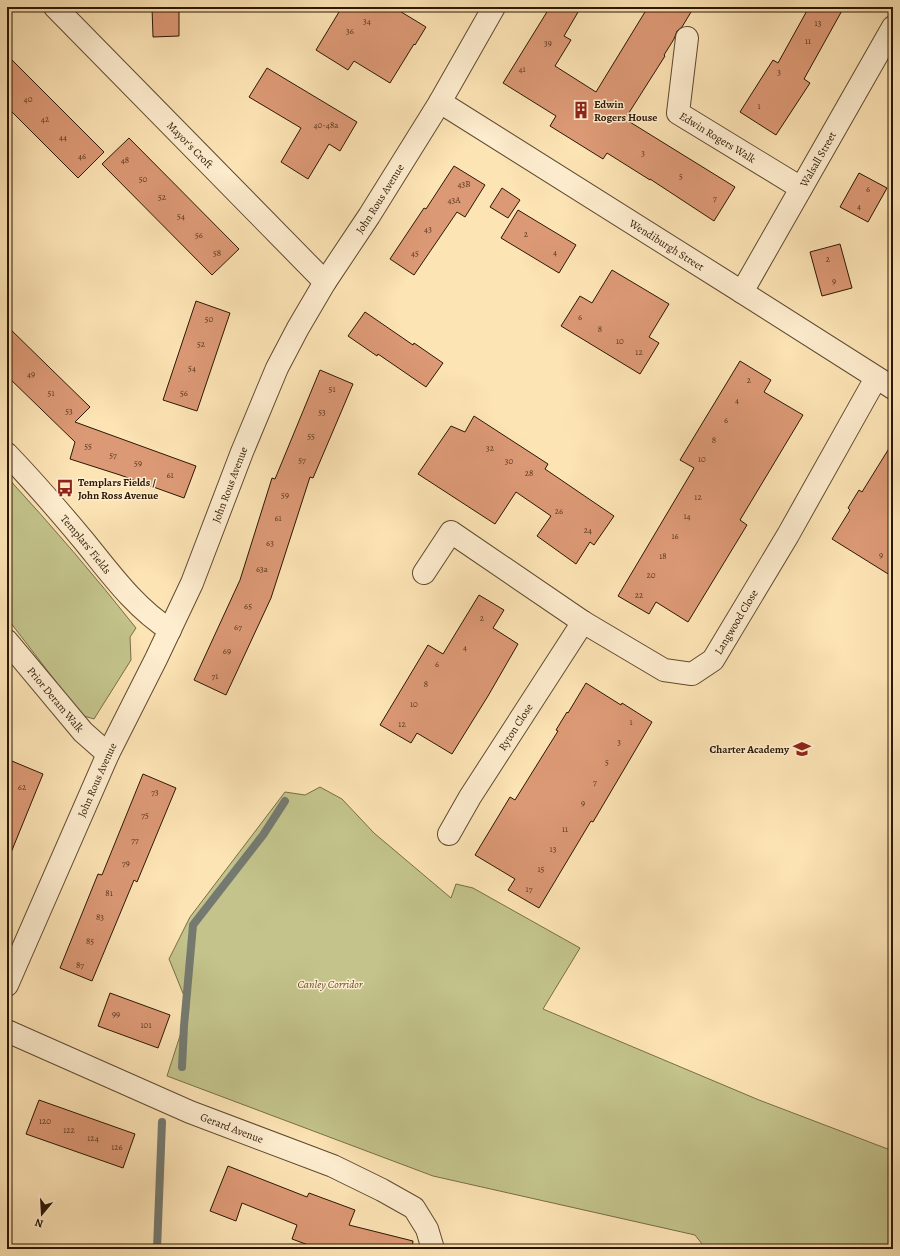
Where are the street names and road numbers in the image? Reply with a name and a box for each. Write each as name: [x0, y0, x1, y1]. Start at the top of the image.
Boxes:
street label: Edwin Rogers Walk: [677, 108, 759, 167]
street label: Mayor's Croft: [164, 118, 217, 172]
street label: Walsall Street: [796, 128, 840, 190]
street label: John Rous Avenue: [352, 161, 407, 237]
street label: Wendiburgh Street: [626, 215, 707, 274]
street label: John Rous Avenue: [208, 444, 251, 525]
street label: Templars' Fields: [57, 511, 115, 577]
street label: Langwood Close: [711, 586, 761, 657]
street label: Prior Deram Walk: [24, 663, 88, 736]
street label: Ryton Close: [495, 700, 536, 753]
street label: John Rous Avenue: [74, 740, 120, 819]
street label: Gerard Avenue: [198, 1109, 266, 1147]

